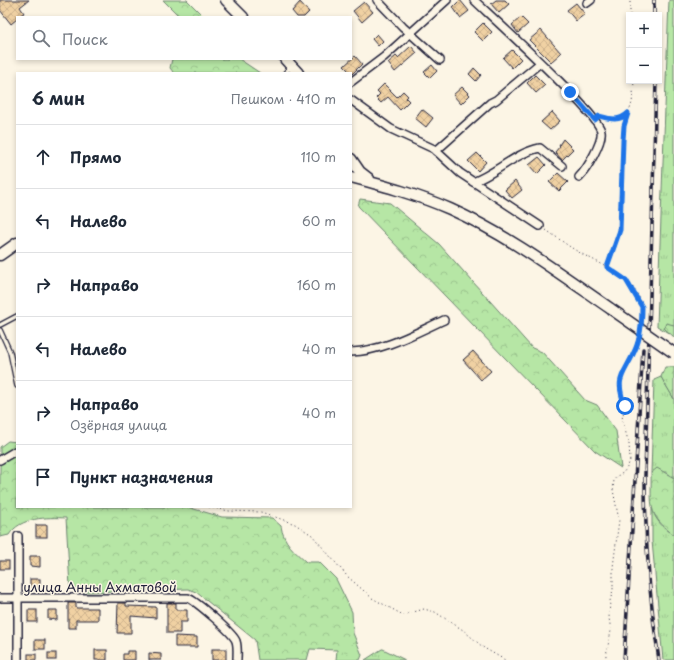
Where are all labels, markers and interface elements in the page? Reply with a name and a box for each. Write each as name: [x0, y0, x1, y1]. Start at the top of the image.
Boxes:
map controls: [626, 12, 662, 84]
button: +: [626, 12, 662, 48]
search box: [16, 16, 352, 60]
icon: search: [30, 27, 52, 49]
text: Поиск: [62, 27, 108, 50]
button: −: [626, 48, 662, 84]
route end: [561, 83, 579, 101]
text: 6 мин: [32, 85, 85, 111]
text: Пешком · 410 m: [231, 89, 336, 108]
text: Прямо: [70, 145, 121, 168]
icon: ahead: [32, 146, 54, 168]
text: 110 m: [301, 147, 336, 166]
text: Налево: [70, 209, 127, 232]
icon: left: [32, 210, 54, 232]
text: 60 m: [302, 211, 336, 230]
text: Направо: [70, 273, 139, 296]
icon: right: [32, 274, 54, 296]
text: 160 m: [297, 275, 336, 294]
text: Налево: [70, 337, 127, 360]
icon: left: [32, 338, 54, 360]
text: 40 m: [302, 339, 336, 358]
text: Направо: [70, 392, 139, 415]
route start: [616, 397, 634, 415]
icon: right: [32, 402, 54, 424]
text: 40 m: [302, 403, 336, 422]
text: Озёрная улица: [70, 415, 167, 434]
text: Пункт назначения: [70, 465, 213, 488]
icon: arrive: [32, 466, 54, 488]
street label: улица Анны Ахматовой: [23, 577, 177, 596]

